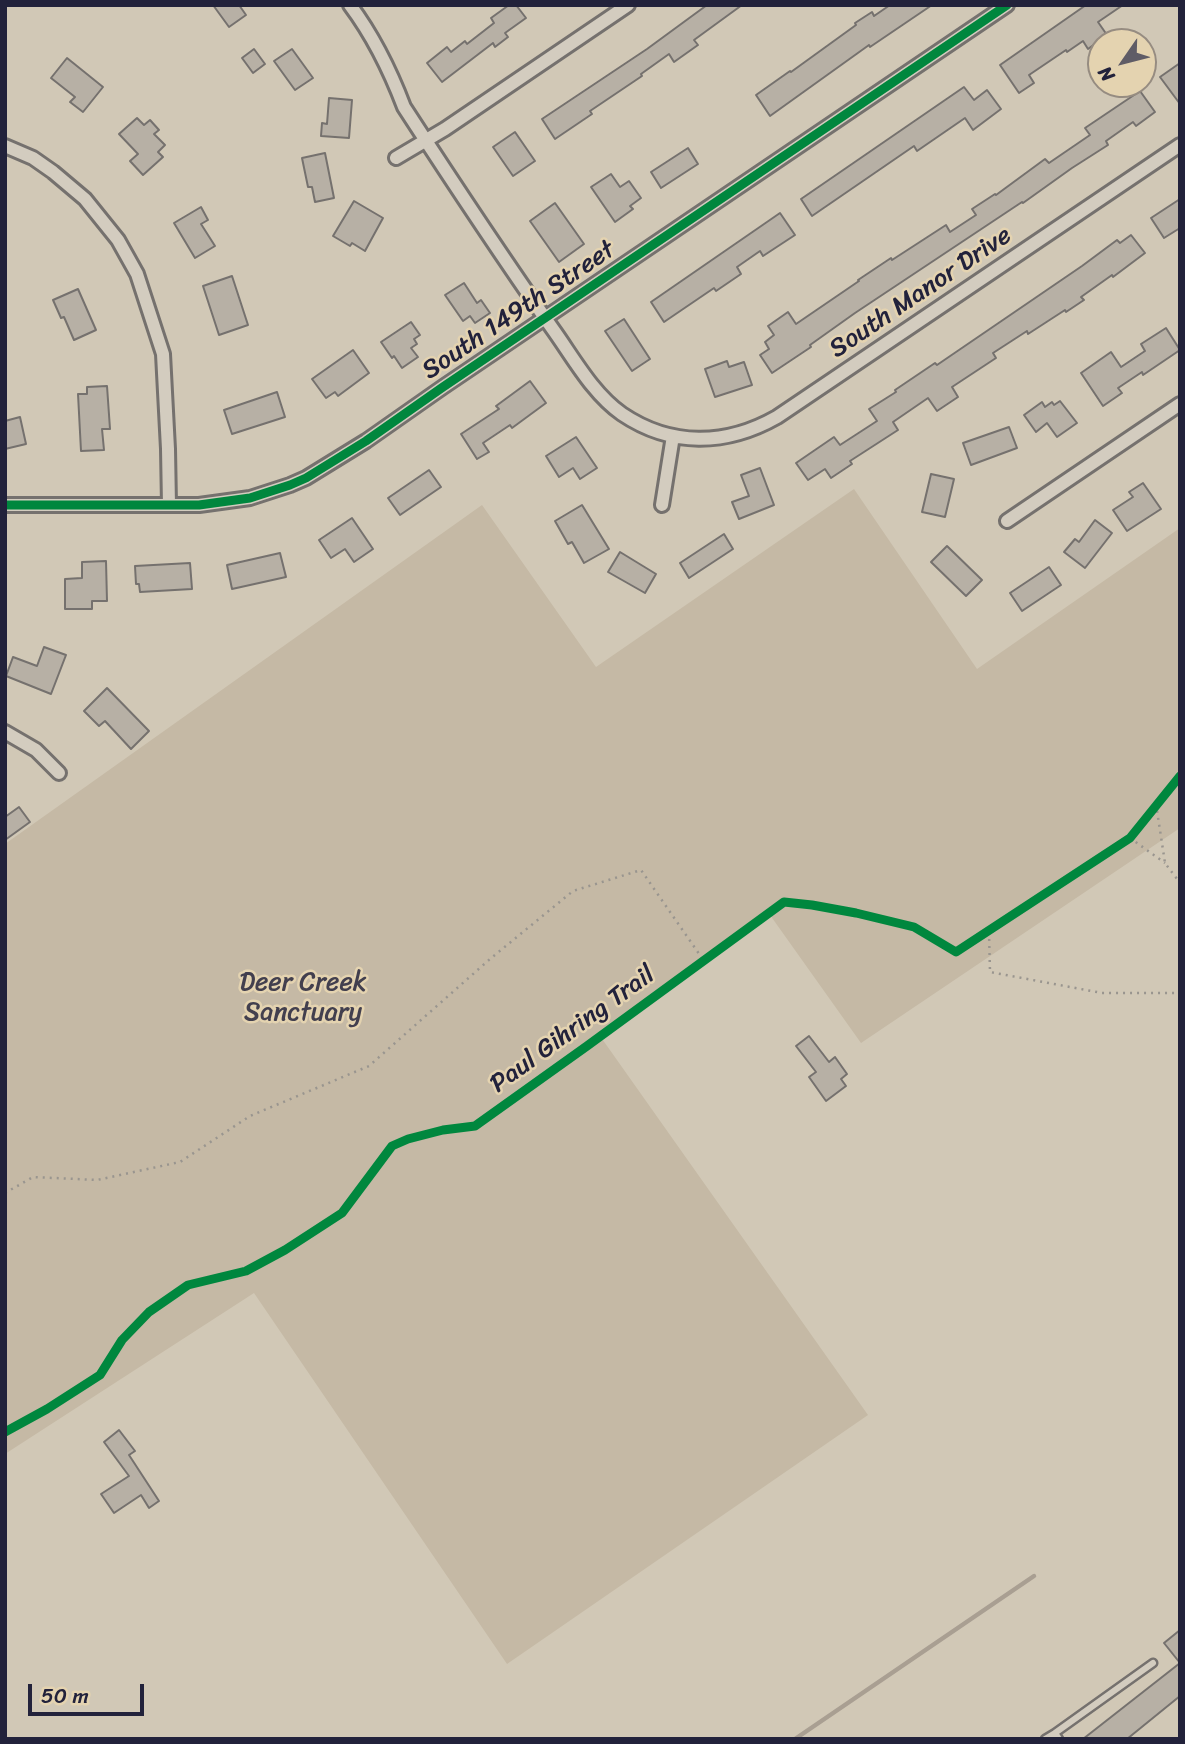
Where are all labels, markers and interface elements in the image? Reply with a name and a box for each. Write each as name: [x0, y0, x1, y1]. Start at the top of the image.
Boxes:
north arrow: [1087, 28, 1157, 98]
text: N: [1089, 59, 1123, 89]
street label: South Manor Drive: [824, 221, 1018, 365]
street label: South 149th Street: [417, 235, 621, 387]
street label: Paul Gihring Trail: [484, 960, 662, 1100]
park label: Deer Creek Sanctuary: [239, 967, 367, 1028]
scale bar: [32, 1670, 147, 1714]
text: 50 m: [41, 1677, 89, 1715]

